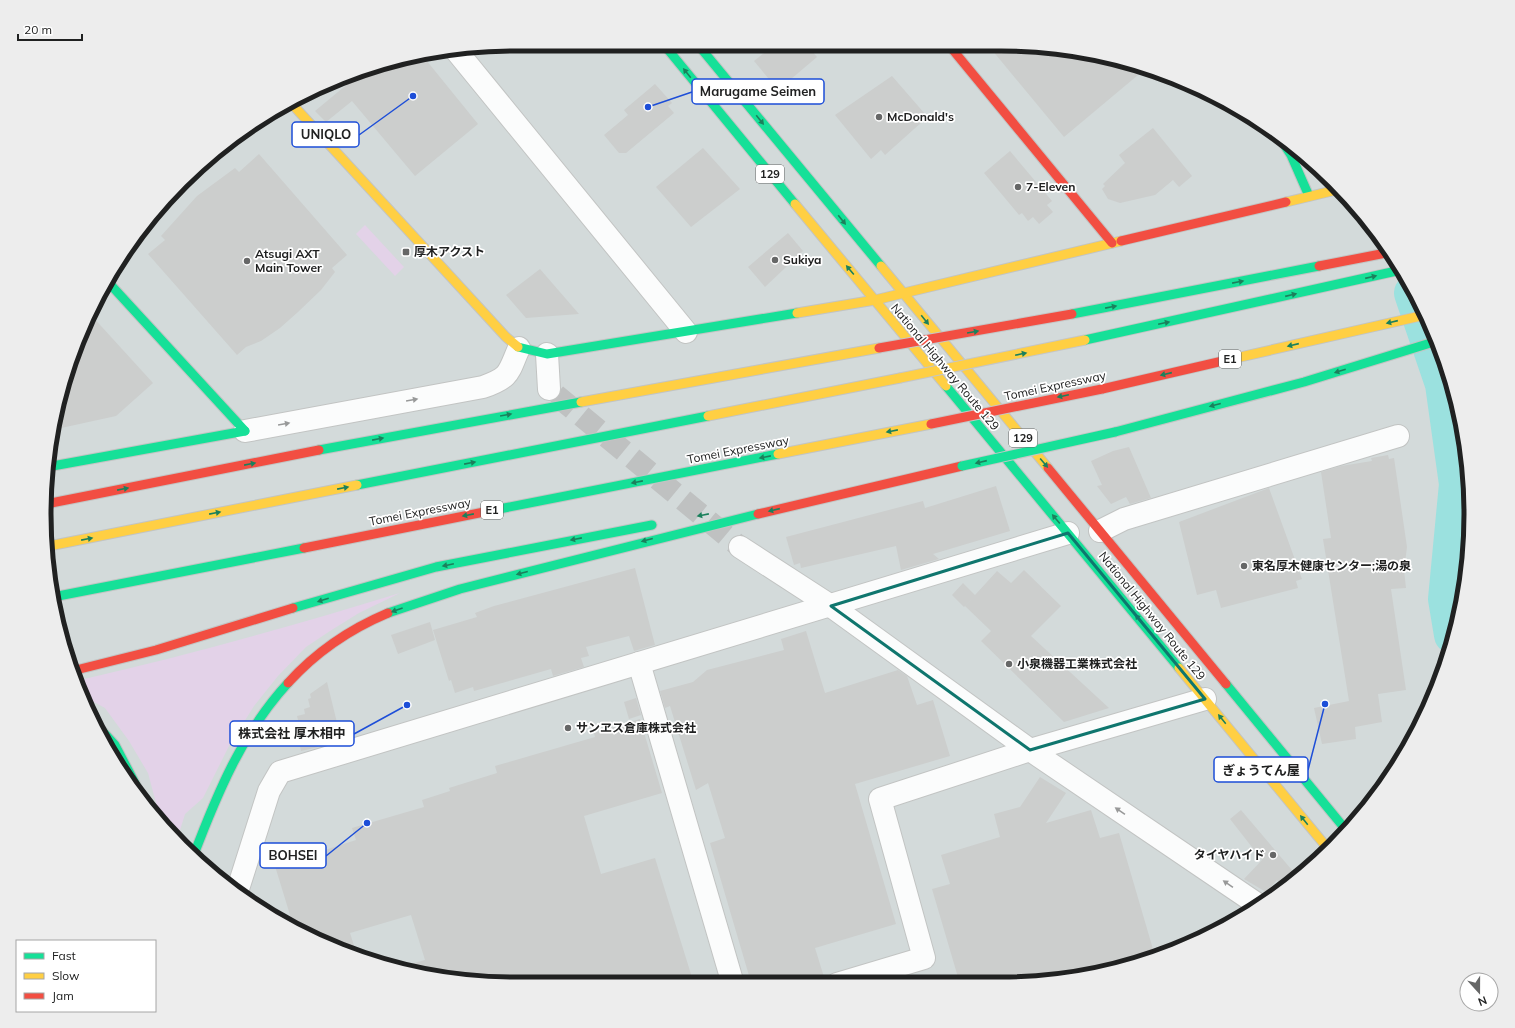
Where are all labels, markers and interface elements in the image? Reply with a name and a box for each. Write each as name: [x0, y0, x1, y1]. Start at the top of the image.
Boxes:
scale bar: [18, 16, 82, 42]
text: 20 m: [24, 22, 52, 37]
one-way arrow: [682, 68, 691, 78]
callout: Marugame Seimen: [692, 79, 824, 104]
text: Marugame Seimen: [700, 83, 816, 99]
place label: McDonald's: [887, 109, 954, 124]
marker: McDonald's: [874, 112, 884, 122]
one-way arrow: [755, 114, 764, 125]
callout: UNIQLO: [292, 122, 359, 147]
text: UNIQLO: [301, 126, 351, 142]
road number: 129: [756, 165, 784, 183]
place label: 7-Eleven: [1026, 179, 1075, 194]
marker: 7-Eleven: [1013, 182, 1023, 192]
one-way arrow: [838, 214, 847, 225]
place label: 厚木アクスト: [414, 244, 485, 259]
place label: Atsugi AXT Main Tower: [255, 246, 322, 275]
marker: 厚木アクスト: [401, 247, 411, 257]
place label: Sukiya: [783, 252, 821, 267]
marker: Sukiya: [770, 255, 780, 265]
marker: Atsugi AXT Main Tower: [242, 256, 252, 266]
one-way arrow: [845, 265, 854, 276]
one-way arrow: [1365, 273, 1377, 279]
one-way arrow: [1232, 279, 1244, 285]
one-way arrow: [1285, 292, 1297, 298]
street label: National Highway Route 129: [888, 300, 1003, 433]
one-way arrow: [1105, 303, 1117, 309]
one-way arrow: [921, 315, 930, 325]
one-way arrow: [1158, 320, 1171, 326]
one-way arrow: [1385, 320, 1398, 326]
one-way arrow: [966, 329, 979, 335]
one-way arrow: [1287, 342, 1299, 348]
one-way arrow: [1014, 350, 1027, 356]
road number: E1: [1219, 350, 1241, 368]
street label: Tomei Expressway: [1003, 367, 1108, 404]
one-way arrow: [1334, 368, 1346, 374]
one-way arrow: [1160, 371, 1173, 377]
one-way arrow: [1057, 394, 1070, 400]
one-way arrow: [405, 397, 418, 403]
one-way arrow: [1209, 402, 1221, 408]
one-way arrow: [499, 412, 512, 418]
one-way arrow: [278, 420, 290, 426]
one-way arrow: [886, 429, 898, 435]
road number: 129: [1009, 429, 1037, 447]
street label: Tomei Expressway: [686, 432, 791, 467]
one-way arrow: [372, 435, 384, 441]
one-way arrow: [759, 454, 771, 460]
one-way arrow: [1039, 458, 1048, 469]
one-way arrow: [975, 459, 987, 465]
one-way arrow: [244, 460, 256, 466]
one-way arrow: [464, 460, 476, 466]
one-way arrow: [631, 479, 643, 485]
one-way arrow: [116, 485, 129, 491]
one-way arrow: [336, 485, 349, 491]
street label: Tomei Expressway: [368, 494, 473, 529]
road number: E1: [481, 501, 503, 519]
one-way arrow: [767, 507, 780, 513]
one-way arrow: [209, 510, 221, 516]
one-way arrow: [462, 512, 475, 518]
one-way arrow: [697, 512, 709, 518]
one-way arrow: [1052, 513, 1061, 524]
one-way arrow: [81, 535, 94, 541]
one-way arrow: [569, 537, 582, 543]
one-way arrow: [641, 537, 653, 543]
street label: National Highway Route 129: [1096, 548, 1209, 683]
place label: 東名厚木健康センター;湯の泉: [1252, 558, 1411, 573]
marker: 東名厚木健康センター;湯の泉: [1239, 561, 1249, 571]
one-way arrow: [442, 562, 454, 568]
one-way arrow: [515, 571, 528, 577]
one-way arrow: [317, 597, 329, 603]
one-way arrow: [391, 608, 403, 614]
one-way arrow: [1134, 614, 1143, 624]
place label: 小泉機器工業株式会社: [1017, 656, 1137, 671]
marker: 小泉機器工業株式会社: [1004, 659, 1014, 669]
one-way arrow: [1217, 714, 1226, 725]
place label: サンヱス倉庫株式会社: [576, 720, 696, 735]
callout: 株式会社 厚木相中: [230, 721, 354, 746]
marker: サンヱス倉庫株式会社: [563, 723, 573, 733]
text: 株式会社 厚木相中: [238, 725, 346, 741]
callout: ぎょうてん屋: [1214, 757, 1308, 782]
text: ぎょうてん屋: [1222, 762, 1300, 778]
one-way arrow: [1115, 807, 1125, 815]
one-way arrow: [1300, 814, 1308, 825]
callout: BOHSEI: [260, 843, 326, 868]
text: BOHSEI: [268, 847, 318, 863]
place label: タイヤハイド: [1194, 847, 1265, 862]
marker: タイヤハイド: [1268, 850, 1278, 860]
one-way arrow: [1222, 880, 1233, 888]
legend: [16, 940, 156, 1012]
text: Fast: [52, 948, 76, 963]
text: Slow: [52, 968, 80, 983]
north arrow: [1459, 972, 1499, 1012]
text: Jam: [52, 988, 74, 1003]
text: N: [1476, 993, 1489, 1009]

